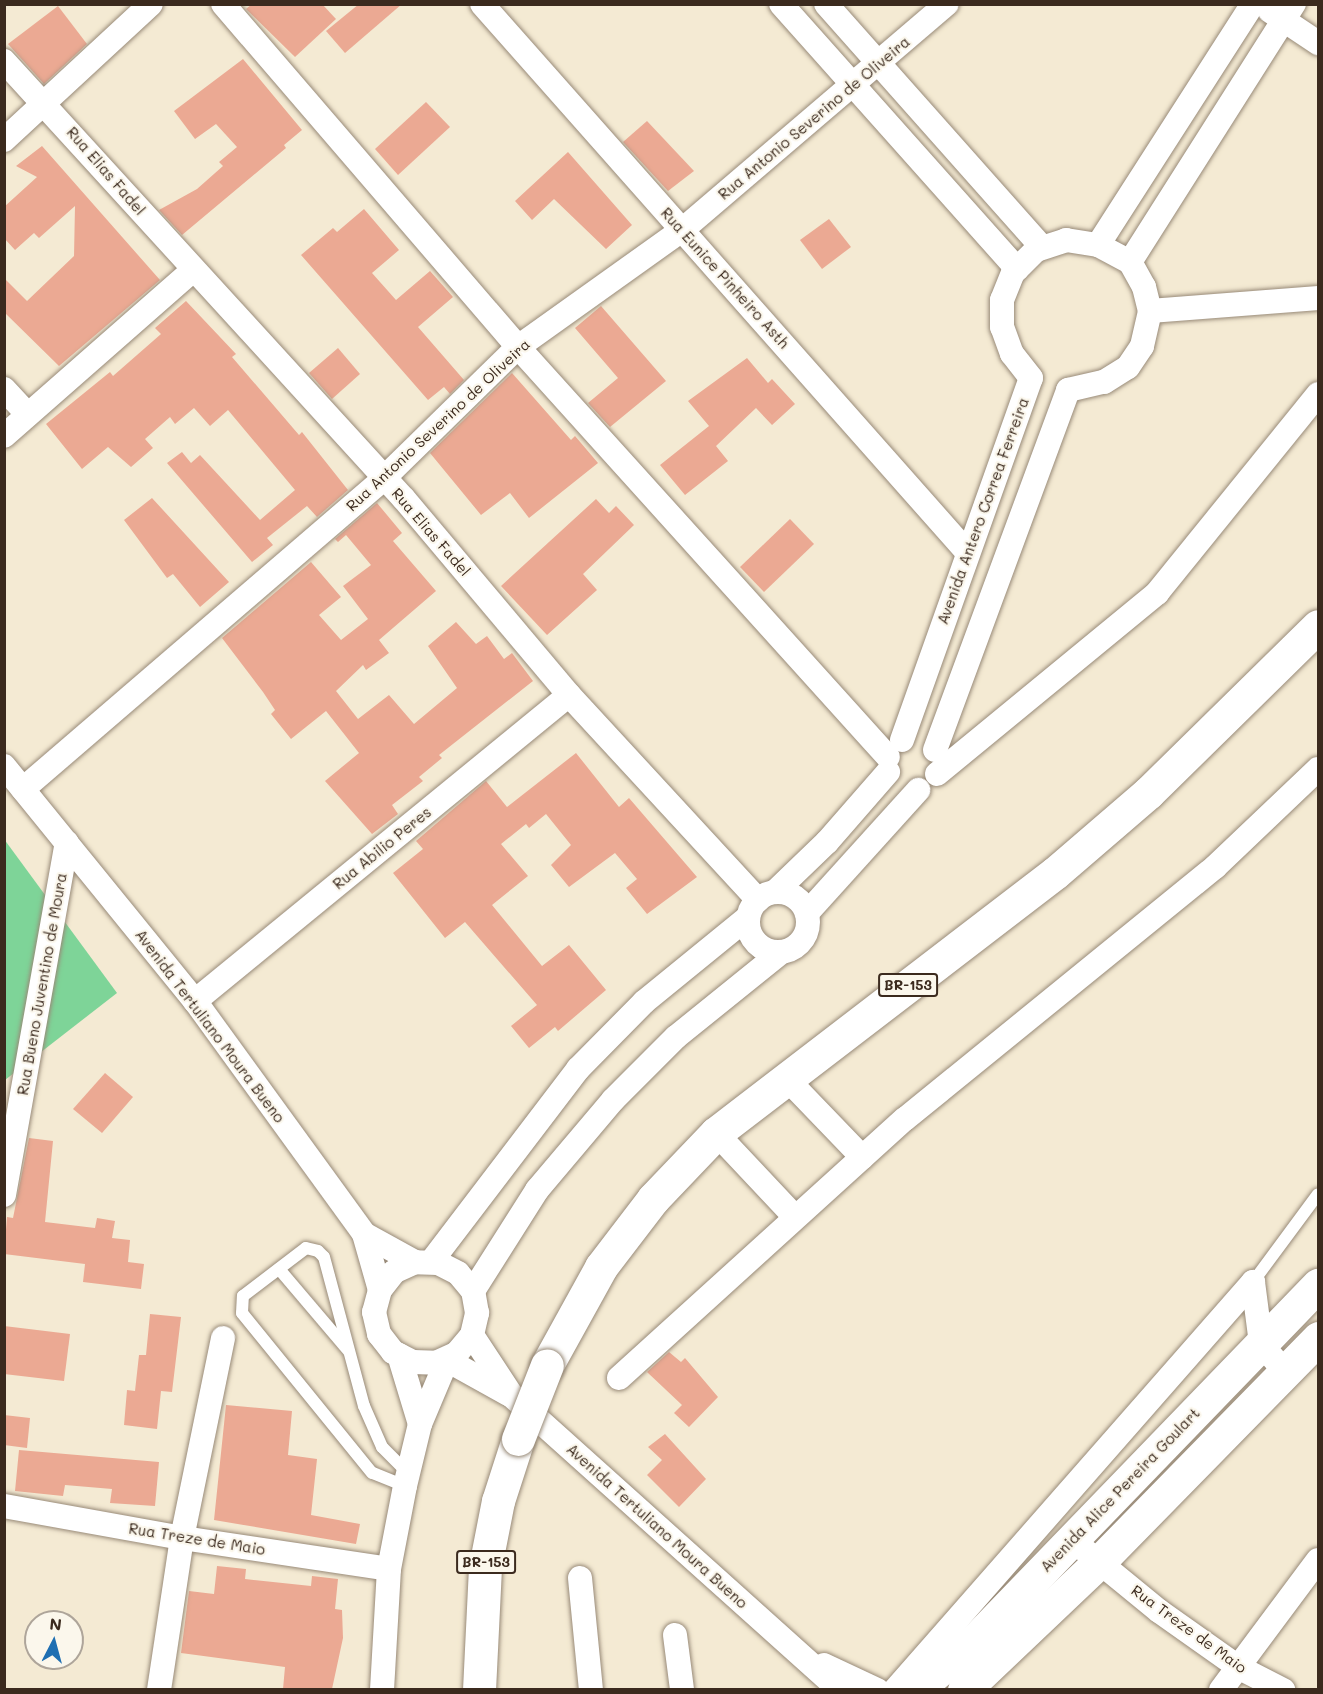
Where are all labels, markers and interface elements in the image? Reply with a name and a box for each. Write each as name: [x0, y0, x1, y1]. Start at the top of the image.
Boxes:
street label: Rua Antonio Severino de Oliveira: [715, 33, 913, 203]
street label: Rua Elias Fadel: [63, 123, 149, 219]
street label: Rua Eunice Pinheiro Asth: [657, 204, 793, 352]
street label: Rua Antonio Severino de Oliveira: [343, 335, 533, 515]
street label: Avenida Antero Correa Ferreira: [933, 395, 1033, 627]
street label: Rua Elias Fadel: [388, 484, 474, 580]
street label: Rua Abilio Peres: [329, 803, 435, 893]
street label: Rua Bueno Juventino de Moura: [14, 871, 70, 1097]
street label: Avenida Tertuliano Moura Bueno: [131, 926, 289, 1126]
road number: BR-153: [878, 974, 938, 996]
street label: Avenida Alice Pereira Goulart: [1037, 1404, 1203, 1576]
street label: Avenida Tertuliano Moura Bueno: [563, 1440, 751, 1612]
street label: Rua Treze de Maio: [127, 1519, 267, 1559]
road number: BR-153: [456, 1551, 516, 1573]
street label: Rua Treze de Maio: [1128, 1581, 1250, 1677]
north arrow: [24, 1610, 84, 1670]
text: N: [49, 1613, 63, 1635]

